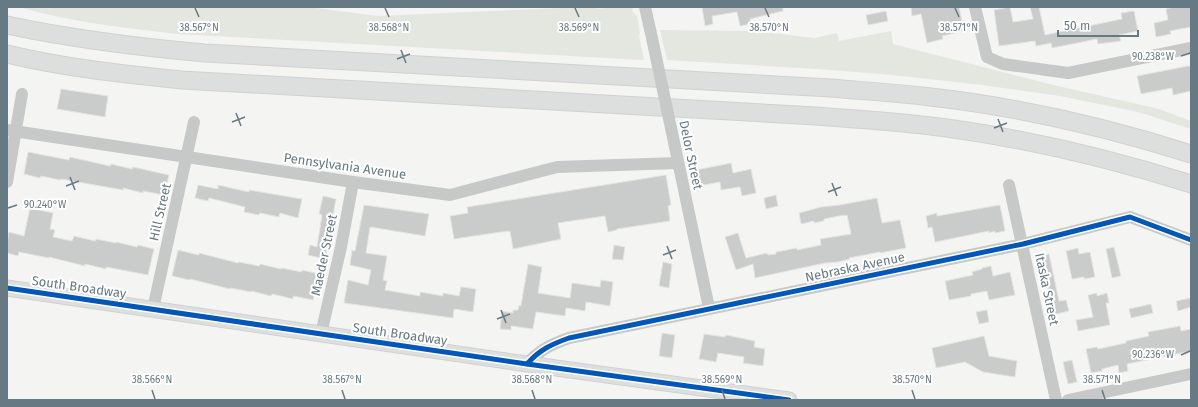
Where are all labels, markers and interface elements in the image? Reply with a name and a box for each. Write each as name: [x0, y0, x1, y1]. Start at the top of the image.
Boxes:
scale bar: [1058, 12, 1138, 38]
text: 50 m: [1064, 19, 1090, 33]
text: 38.567°N: [179, 22, 219, 34]
text: 38.568°N: [369, 22, 409, 34]
text: 38.569°N: [559, 22, 599, 34]
text: 38.570°N: [749, 22, 789, 34]
text: 38.571°N: [940, 22, 978, 34]
text: 90.238°W: [1132, 51, 1175, 63]
street label: Delor Street: [676, 119, 706, 191]
street label: Pennsylvania Avenue: [283, 150, 407, 182]
street label: Hill Street: [146, 181, 174, 242]
text: 90.240°W: [24, 199, 67, 211]
street label: Maeder Street: [308, 213, 340, 297]
street label: Nebraska Avenue: [804, 249, 906, 285]
street label: Itaska Street: [1032, 251, 1062, 327]
street label: South Broadway: [31, 273, 128, 301]
street label: South Broadway: [352, 320, 449, 348]
text: 90.236°W: [1132, 349, 1175, 361]
text: 38.566°N: [132, 374, 172, 386]
text: 38.567°N: [322, 374, 362, 386]
text: 38.568°N: [512, 374, 552, 386]
text: 38.569°N: [702, 374, 742, 386]
text: 38.570°N: [892, 374, 932, 386]
text: 38.571°N: [1083, 374, 1121, 386]

